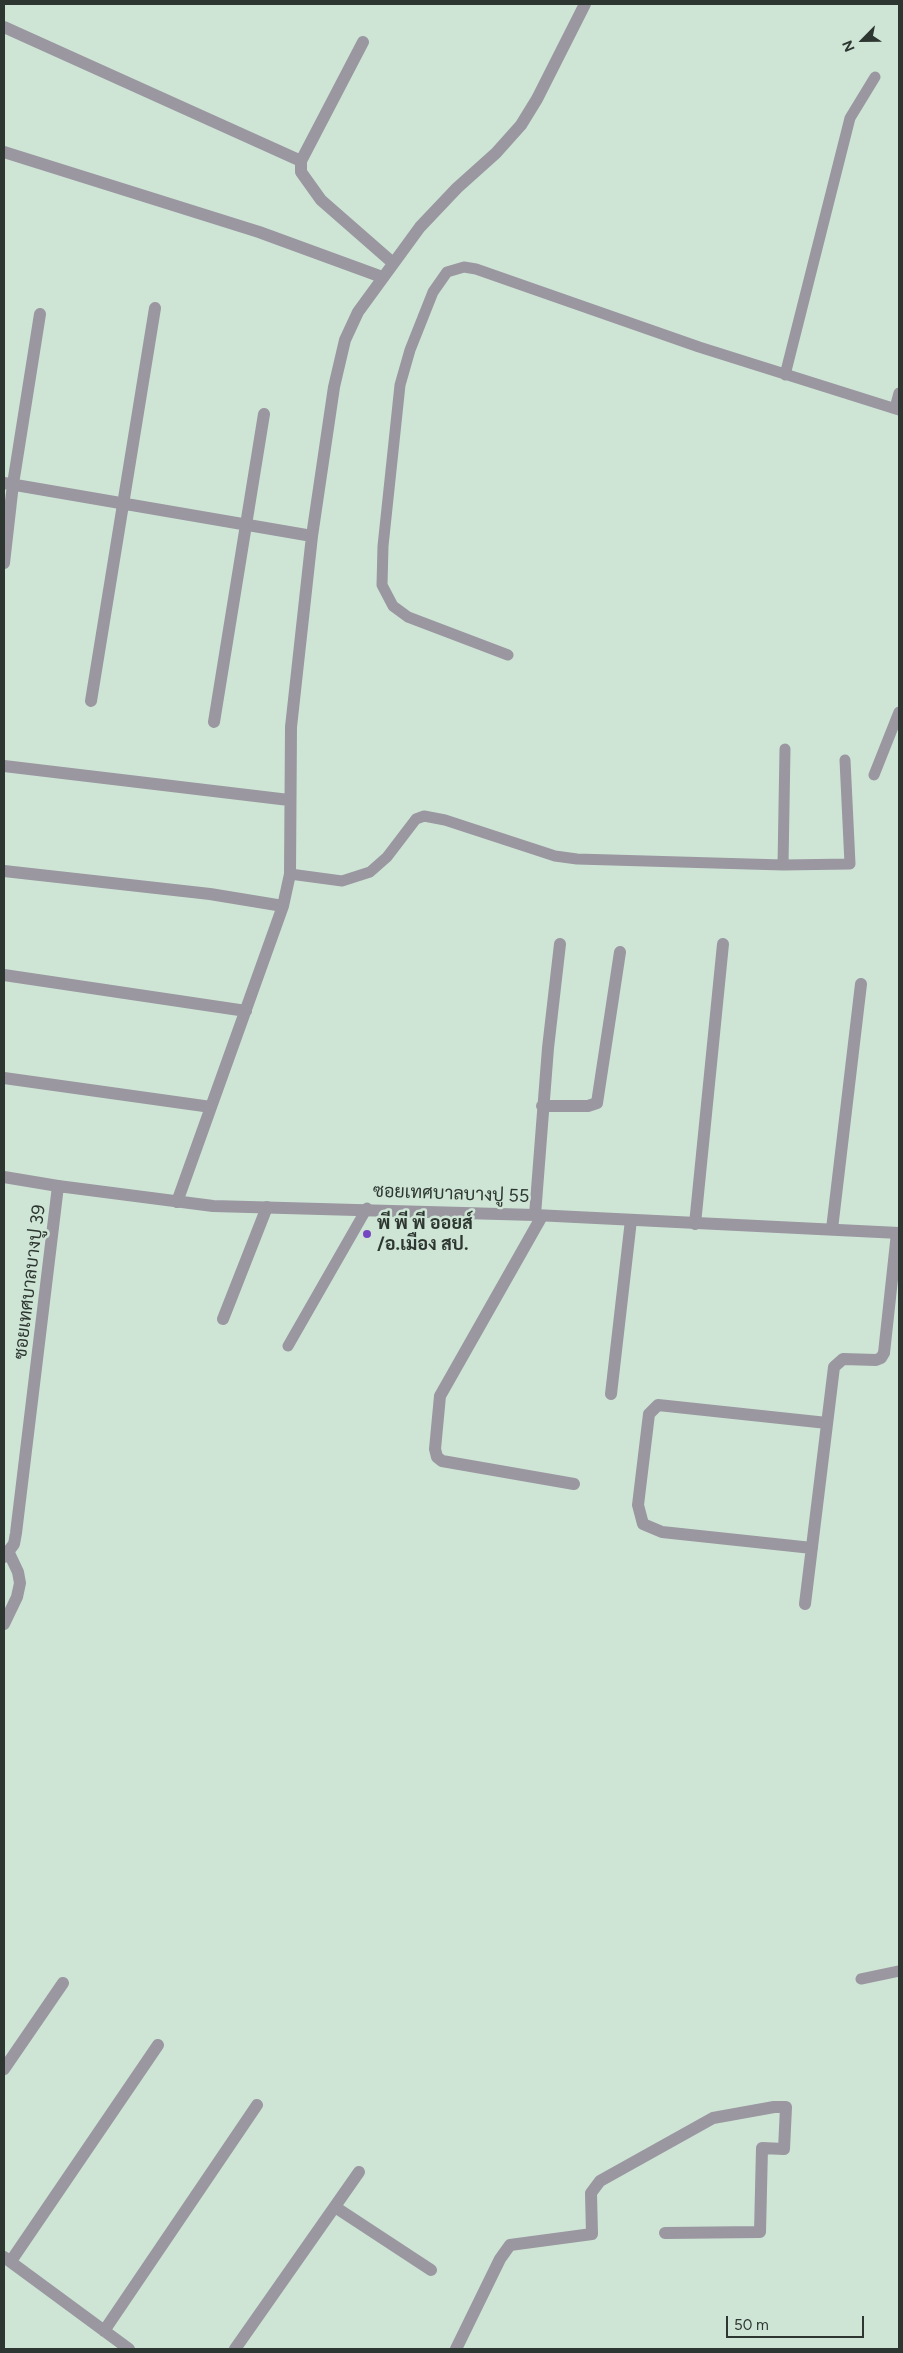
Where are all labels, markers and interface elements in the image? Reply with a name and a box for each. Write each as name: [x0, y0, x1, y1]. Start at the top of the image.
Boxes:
north arrow: [838, 15, 888, 65]
text: N: [839, 38, 859, 54]
street label: ซอยเทศบาลบางปู 55: [372, 1180, 530, 1208]
street label: ซอยเทศบาลบางปู 39: [10, 1203, 50, 1361]
place label: พี พี พี ออยส์ /อ.เมือง สป.: [377, 1213, 473, 1256]
marker: พี พี พี ออยส์ /อ.เมือง สป.: [361, 1228, 373, 1240]
scale bar: [728, 2306, 866, 2338]
text: 50 m: [734, 2316, 769, 2334]

